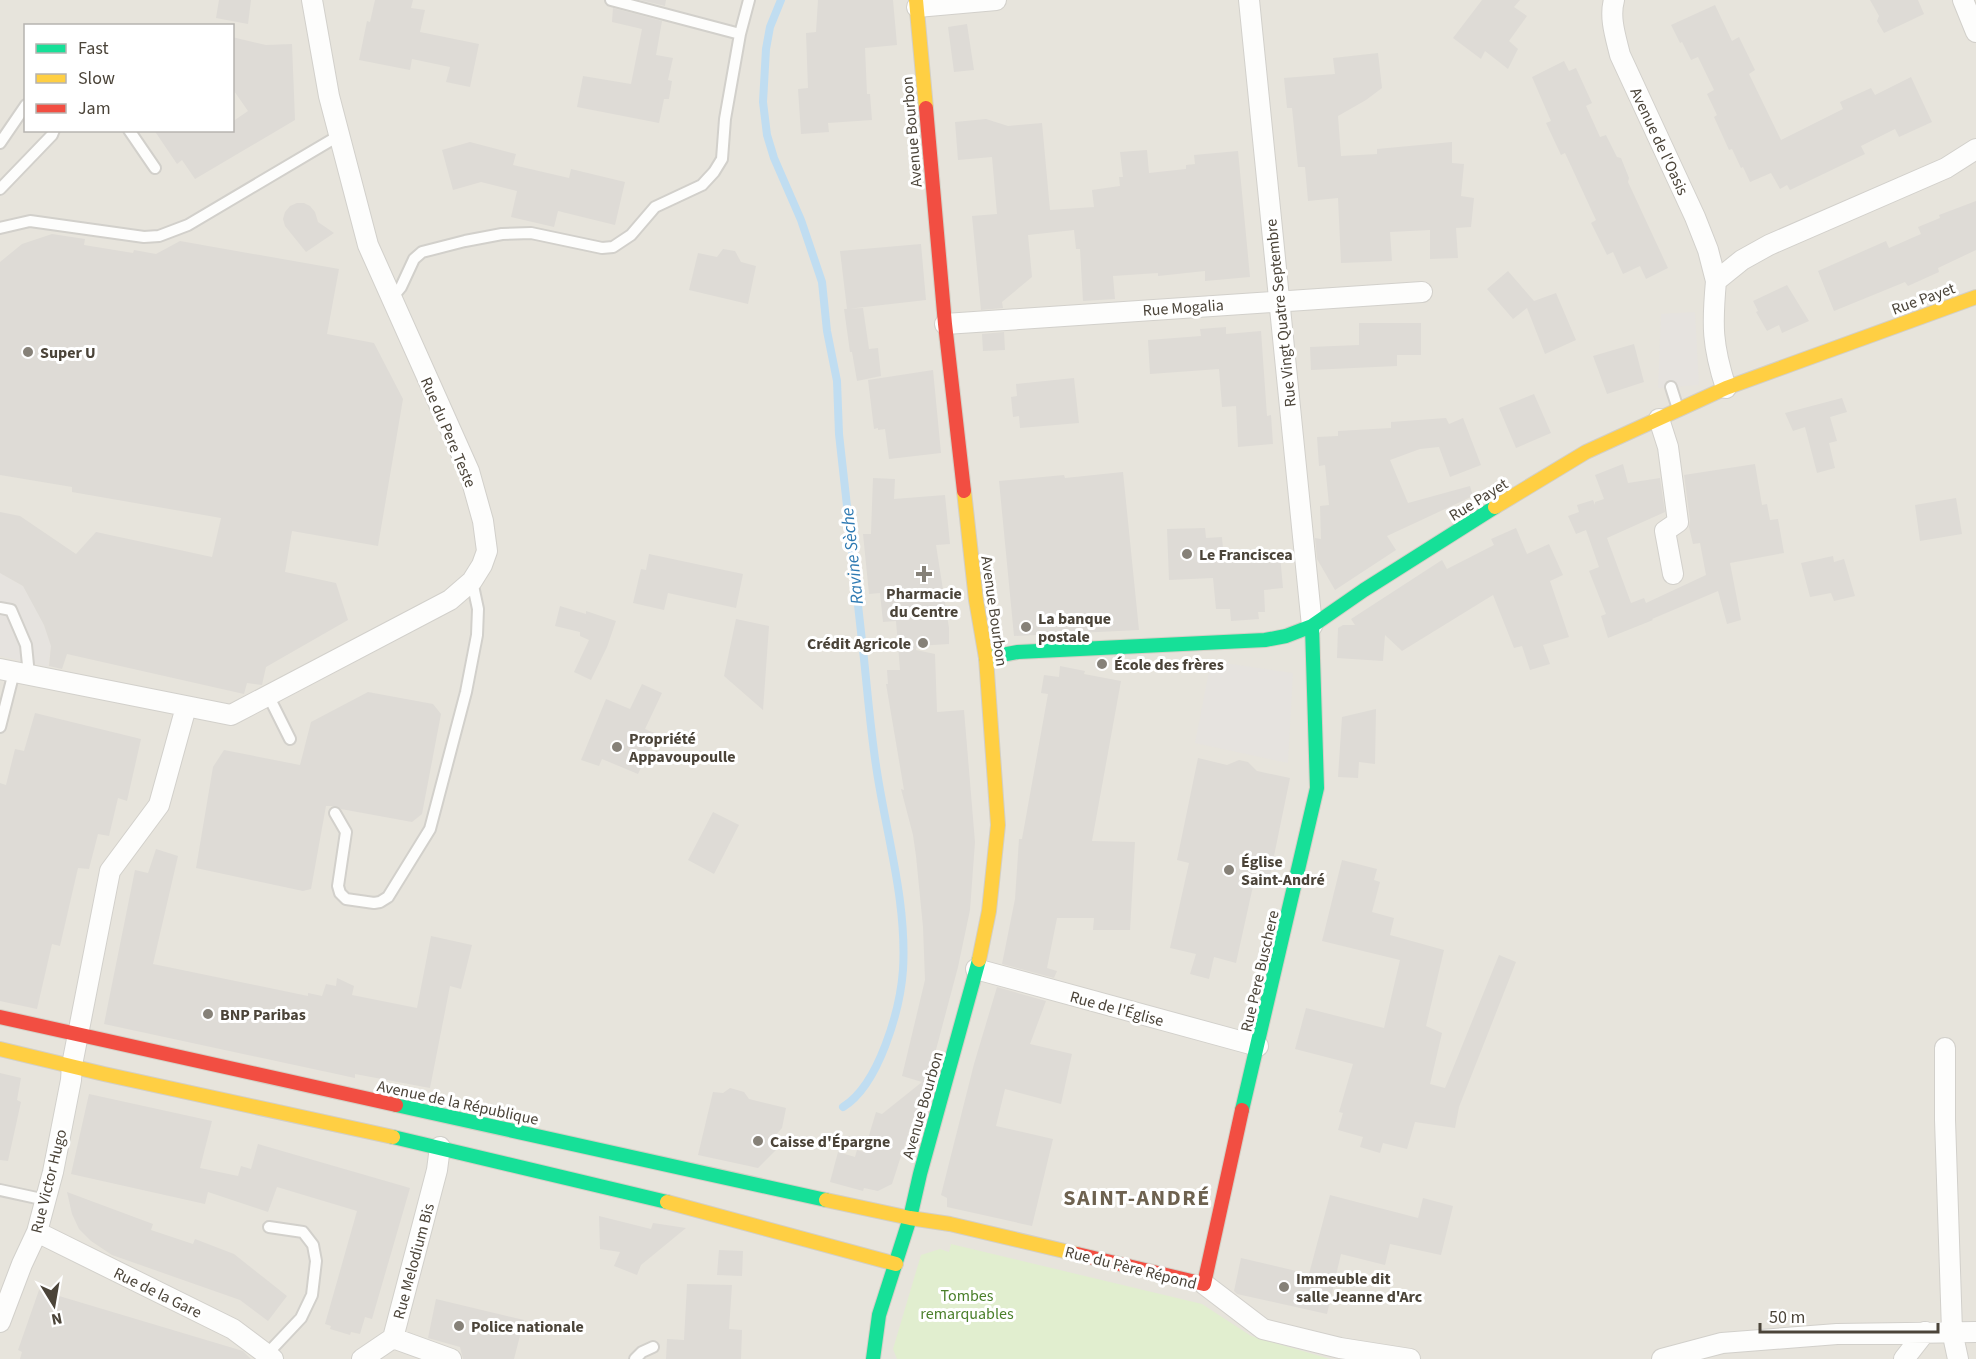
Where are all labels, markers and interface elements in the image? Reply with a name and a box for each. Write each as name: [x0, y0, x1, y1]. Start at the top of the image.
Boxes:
legend: [24, 24, 234, 132]
text: Fast: [78, 36, 109, 61]
text: Slow: [78, 66, 115, 91]
street label: Avenue Bourbon: [896, 76, 928, 188]
street label: Avenue de l'Oasis: [1624, 84, 1694, 199]
text: Jam: [78, 96, 111, 121]
street label: Rue Vingt Quatre Septembre: [1260, 218, 1302, 408]
street label: Rue Payet: [1889, 277, 1959, 321]
street label: Rue Mogalia: [1142, 294, 1224, 322]
place label: Super U: [40, 342, 96, 364]
marker: Super U: [21, 345, 35, 359]
street label: Rue du Pere Teste: [415, 374, 481, 491]
street label: Rue Payet: [1445, 473, 1513, 527]
water label: Ravine Sèche: [835, 506, 870, 606]
place label: Le Franciscea: [1199, 544, 1293, 566]
marker: Le Franciscea: [1180, 547, 1194, 561]
street label: Avenue Bourbon: [975, 555, 1013, 668]
marker: Pharmacie du Centre: [917, 567, 931, 581]
place label: Pharmacie du Centre: [886, 583, 962, 623]
place label: La banque postale: [1038, 608, 1111, 648]
marker: La banque postale: [1019, 620, 1033, 634]
place label: Crédit Agricole: [807, 633, 911, 655]
marker: Crédit Agricole: [916, 636, 930, 650]
place label: École des frères: [1114, 654, 1224, 676]
marker: École des frères: [1095, 657, 1109, 671]
place label: Propriété Appavoupoulle: [628, 728, 736, 768]
marker: Propriété Appavoupoulle: [610, 740, 624, 754]
place label: Église Saint-André: [1241, 851, 1325, 891]
marker: Église Saint-André: [1222, 863, 1236, 877]
street label: Rue Pere Buschere: [1235, 908, 1285, 1034]
street label: Rue de l'Église: [1067, 986, 1166, 1032]
place label: BNP Paribas: [220, 1004, 306, 1026]
marker: BNP Paribas: [201, 1007, 215, 1021]
street label: Avenue Bourbon: [897, 1049, 949, 1162]
street label: Avenue de la République: [375, 1075, 541, 1131]
street label: Rue Victor Hugo: [25, 1127, 73, 1236]
place label: Caisse d'Épargne: [770, 1131, 890, 1153]
marker: Caisse d'Épargne: [751, 1134, 765, 1148]
district label: SAINT-ANDRÉ: [1063, 1182, 1211, 1214]
street label: Rue Melodium Bis: [388, 1201, 440, 1322]
street label: Rue du Père Répond: [1063, 1241, 1199, 1295]
street label: Rue de la Gare: [110, 1262, 205, 1324]
place label: Immeuble dit salle Jeanne d'Arc: [1296, 1268, 1423, 1308]
north arrow: [24, 1275, 84, 1335]
marker: Immeuble dit salle Jeanne d'Arc: [1277, 1280, 1291, 1294]
park label: Tombes remarquables: [920, 1285, 1014, 1325]
scale bar: [1760, 1296, 1938, 1334]
text: 50 m: [1769, 1305, 1805, 1330]
text: N: [49, 1307, 64, 1331]
place label: Police nationale: [471, 1316, 584, 1338]
marker: Police nationale: [452, 1319, 466, 1333]

